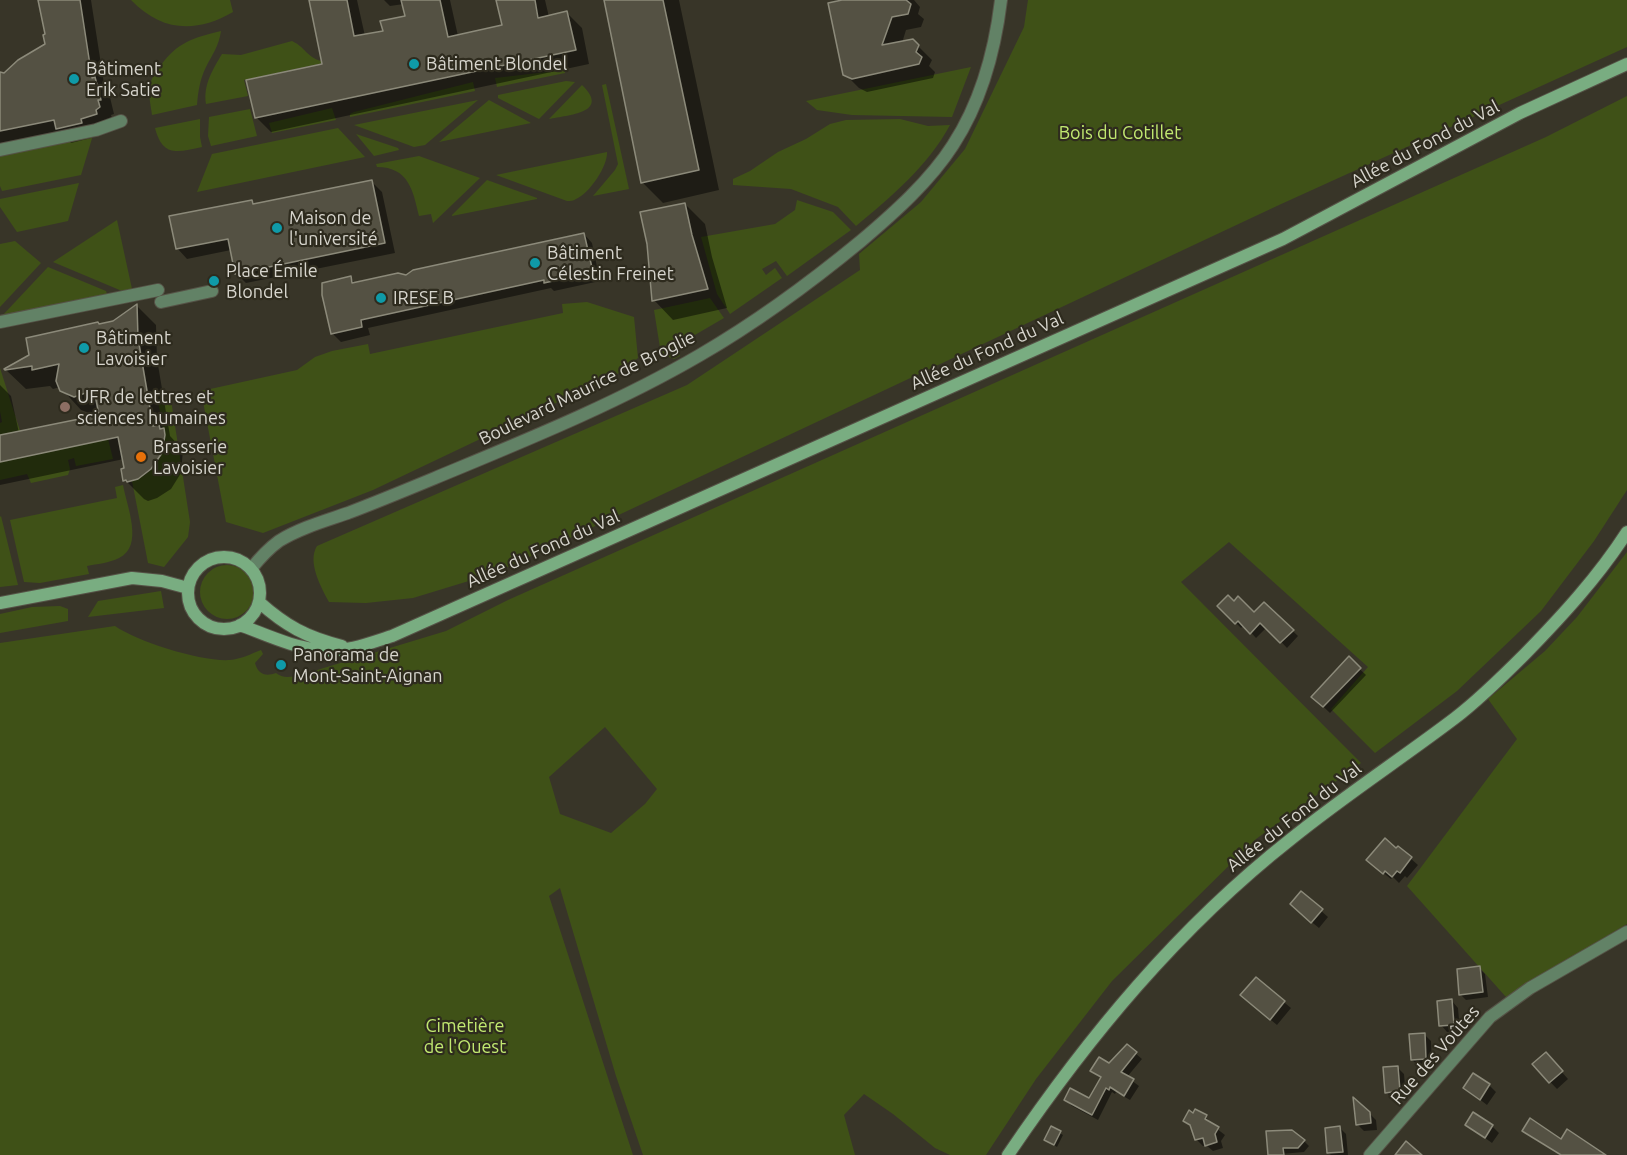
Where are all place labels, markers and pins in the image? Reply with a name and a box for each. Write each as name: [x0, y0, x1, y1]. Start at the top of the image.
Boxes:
place label: Bâtiment Blondel: [426, 53, 567, 75]
marker: Bâtiment Blondel: [407, 57, 421, 71]
place label: Bâtiment Erik Satie: [86, 58, 161, 100]
marker: Bâtiment Erik Satie: [67, 72, 81, 86]
place label: Maison de l'université: [289, 207, 378, 250]
marker: Maison de l'université: [270, 221, 284, 235]
place label: Bâtiment Célestin Freinet: [547, 242, 674, 284]
marker: Bâtiment Célestin Freinet: [528, 256, 542, 270]
place label: Place Émile Blondel: [226, 260, 318, 302]
marker: Place Émile Blondel: [207, 274, 221, 288]
place label: IRESE B: [393, 287, 454, 309]
marker: IRESE B: [374, 291, 388, 305]
place label: Bâtiment Lavoisier: [96, 327, 171, 370]
marker: Bâtiment Lavoisier: [77, 341, 91, 355]
place label: UFR de lettres et sciences humaines: [77, 386, 226, 428]
marker: UFR de lettres et sciences humaines: [58, 400, 72, 414]
place label: Brasserie Lavoisier: [153, 436, 227, 478]
marker: Brasserie Lavoisier: [134, 450, 148, 464]
place label: Panorama de Mont-Saint-Aignan: [293, 644, 443, 686]
marker: Panorama de Mont-Saint-Aignan: [274, 658, 288, 672]

